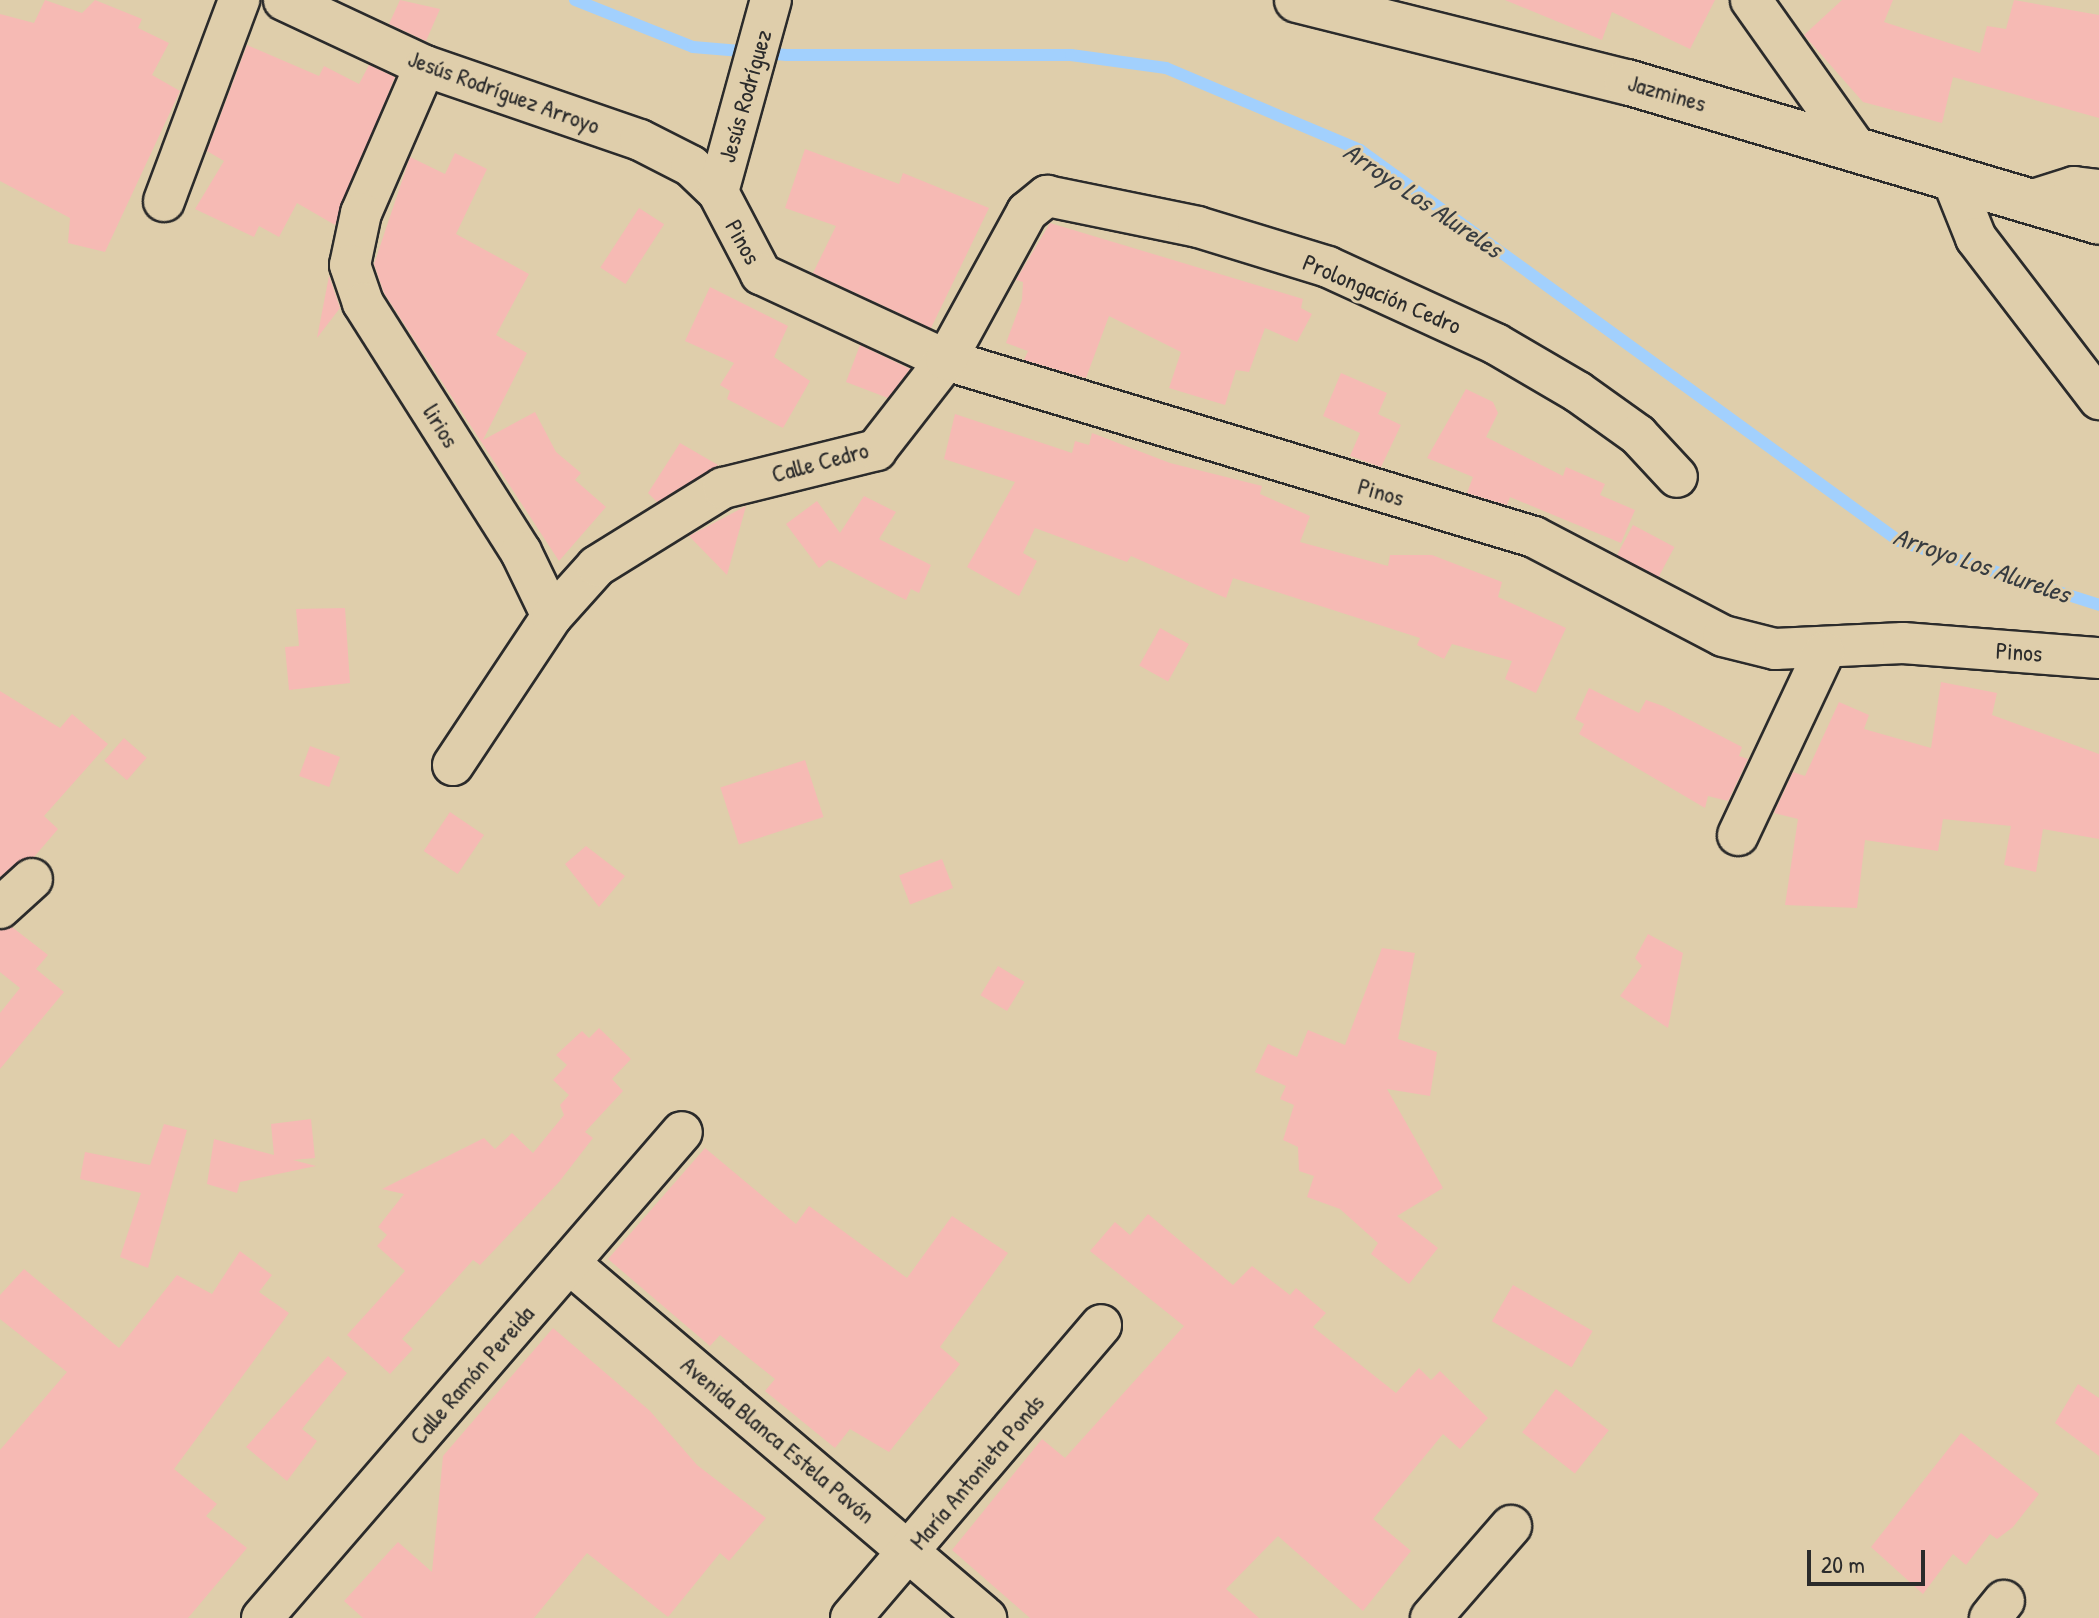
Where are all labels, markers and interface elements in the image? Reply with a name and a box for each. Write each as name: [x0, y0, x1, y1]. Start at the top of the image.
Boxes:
street label: Jesús Rodríguez: [712, 26, 778, 166]
street label: Jesús Rodríguez Arroyo: [404, 44, 604, 140]
street label: Jazmines: [1625, 68, 1709, 118]
water label: Arroyo Los Alureles: [1338, 136, 1508, 264]
street label: Pinos: [719, 215, 767, 269]
street label: Prolongación Cedro: [1299, 248, 1465, 340]
street label: lirios: [417, 399, 465, 453]
street label: Calle Cedro: [768, 435, 872, 489]
street label: Pinos: [1355, 472, 1407, 512]
water label: Arroyo Los Alureles: [1890, 520, 2074, 610]
street label: Pinos: [1995, 636, 2043, 668]
street label: Calle Ramón Pereida: [404, 1300, 540, 1450]
street label: Avenida Blanca Estela Pavón: [675, 1350, 881, 1530]
street label: María Antonieta Ponds: [904, 1389, 1050, 1555]
scale bar: [1811, 1534, 1929, 1584]
text: 20 m: [1821, 1548, 1865, 1580]

